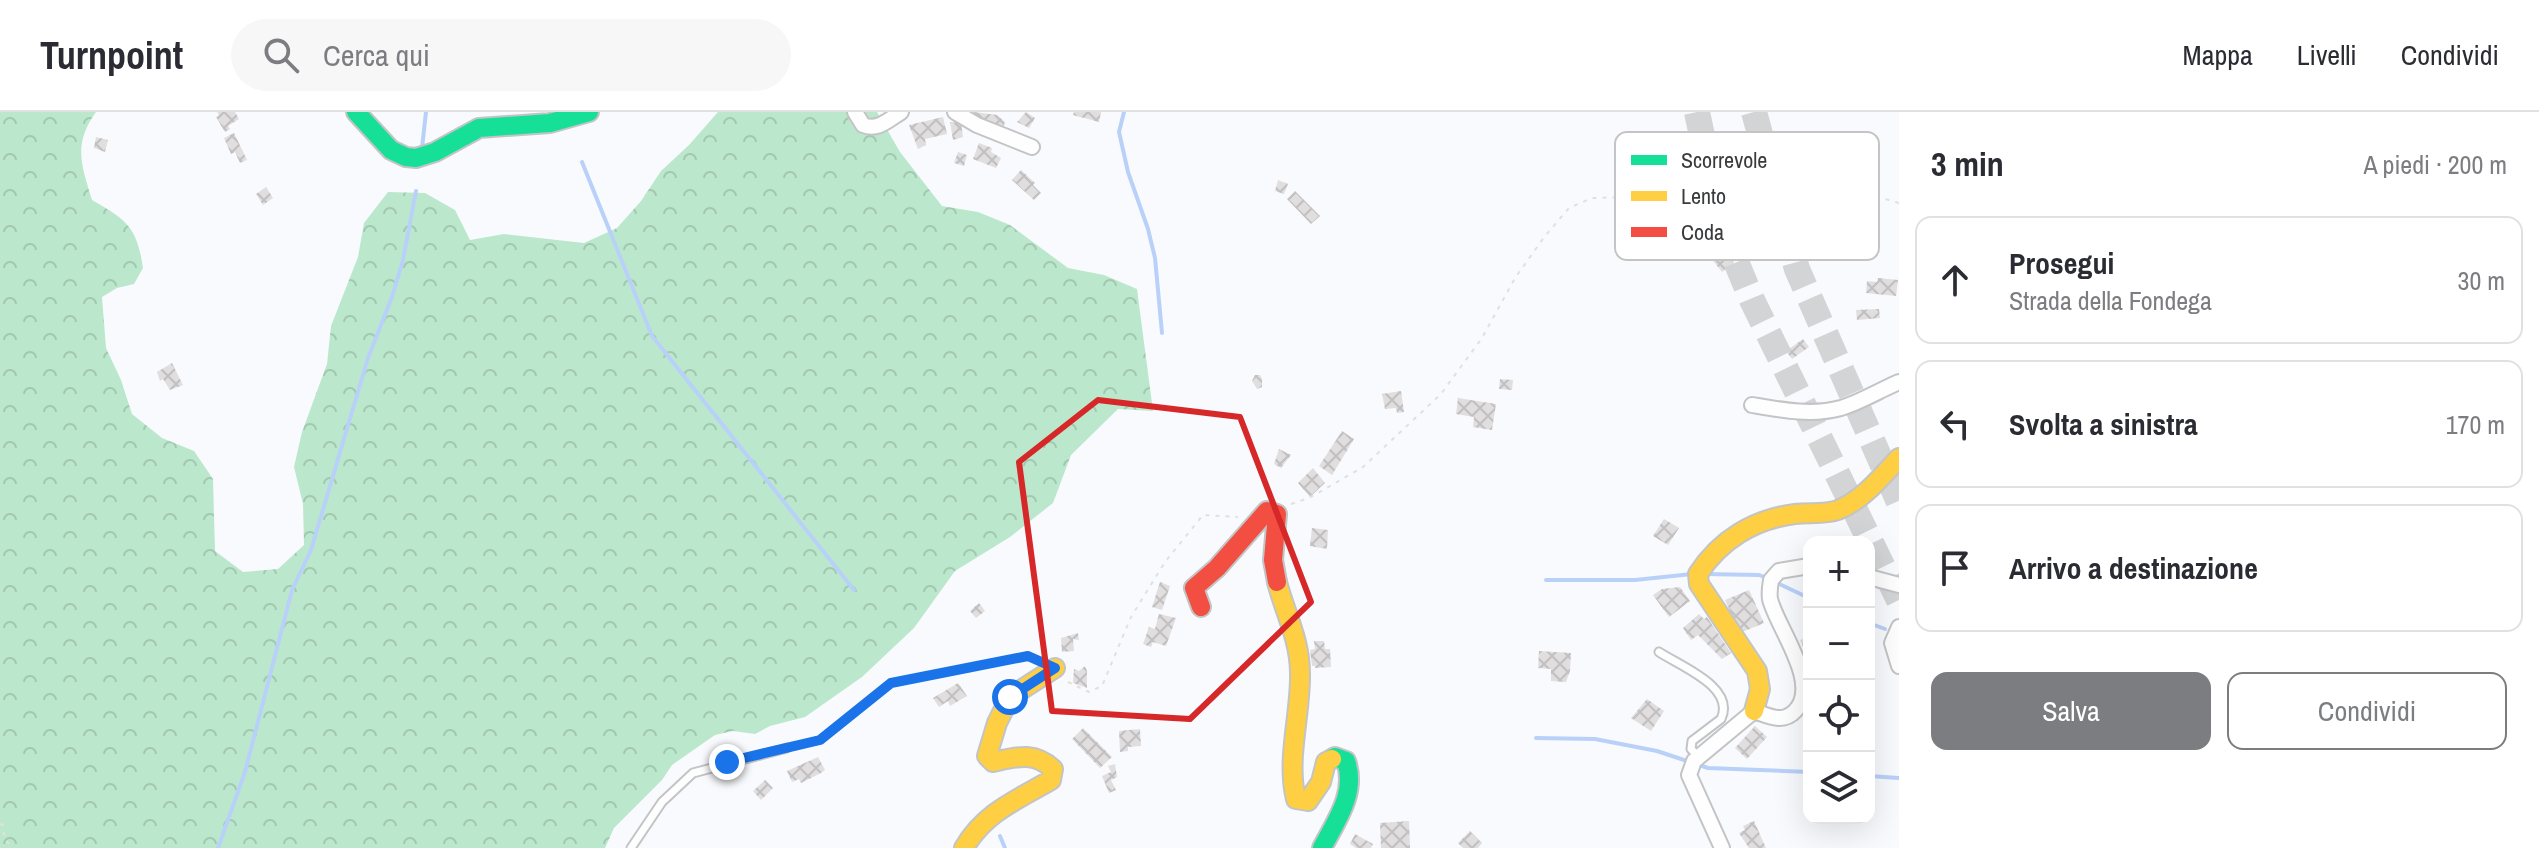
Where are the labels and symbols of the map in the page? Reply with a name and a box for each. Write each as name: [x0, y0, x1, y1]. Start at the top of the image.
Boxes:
legend: [1615, 132, 1879, 260]
text: Scorrevole: [1681, 145, 1767, 175]
text: Lento: [1681, 181, 1726, 211]
text: Coda: [1681, 217, 1724, 247]
route start: [992, 679, 1028, 715]
route end: [709, 744, 745, 780]

